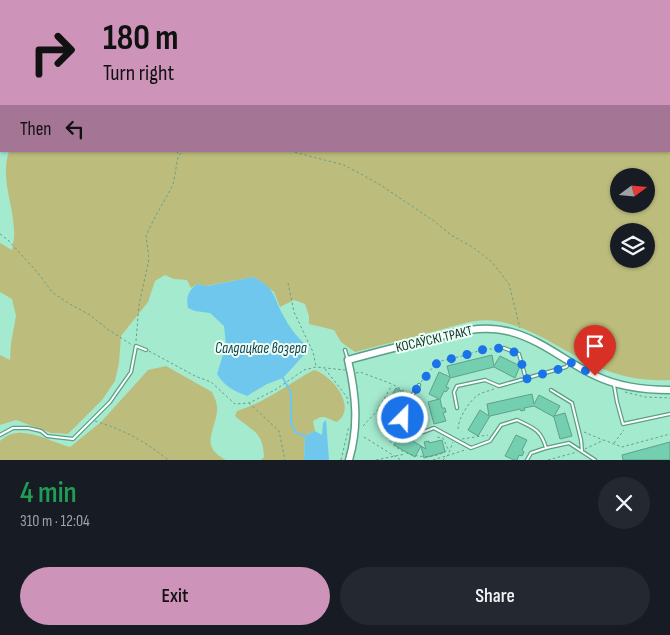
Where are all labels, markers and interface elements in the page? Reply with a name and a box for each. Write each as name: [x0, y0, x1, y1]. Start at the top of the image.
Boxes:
text: 180 m: [103, 17, 179, 60]
icon: right: [20, 20, 85, 85]
text: Turn right: [103, 60, 174, 87]
icon: left: [61, 115, 89, 143]
text: Then: [20, 118, 51, 141]
north arrow: [610, 168, 655, 212]
map controls: [610, 168, 655, 268]
button: layers: [610, 223, 655, 268]
street label: КОСАЎСКІ ТРАКТ: [394, 322, 474, 356]
pin: [574, 325, 616, 376]
icon: arrive: [581, 332, 609, 360]
water label: Салдацкае возера: [215, 339, 307, 358]
position arrow: [376, 391, 428, 443]
text: 4 min: [20, 475, 77, 511]
button: close: [598, 477, 650, 529]
text: 310 m · 12:04: [20, 512, 90, 531]
button: Exit: [20, 567, 330, 625]
button: Share: [340, 567, 650, 625]

